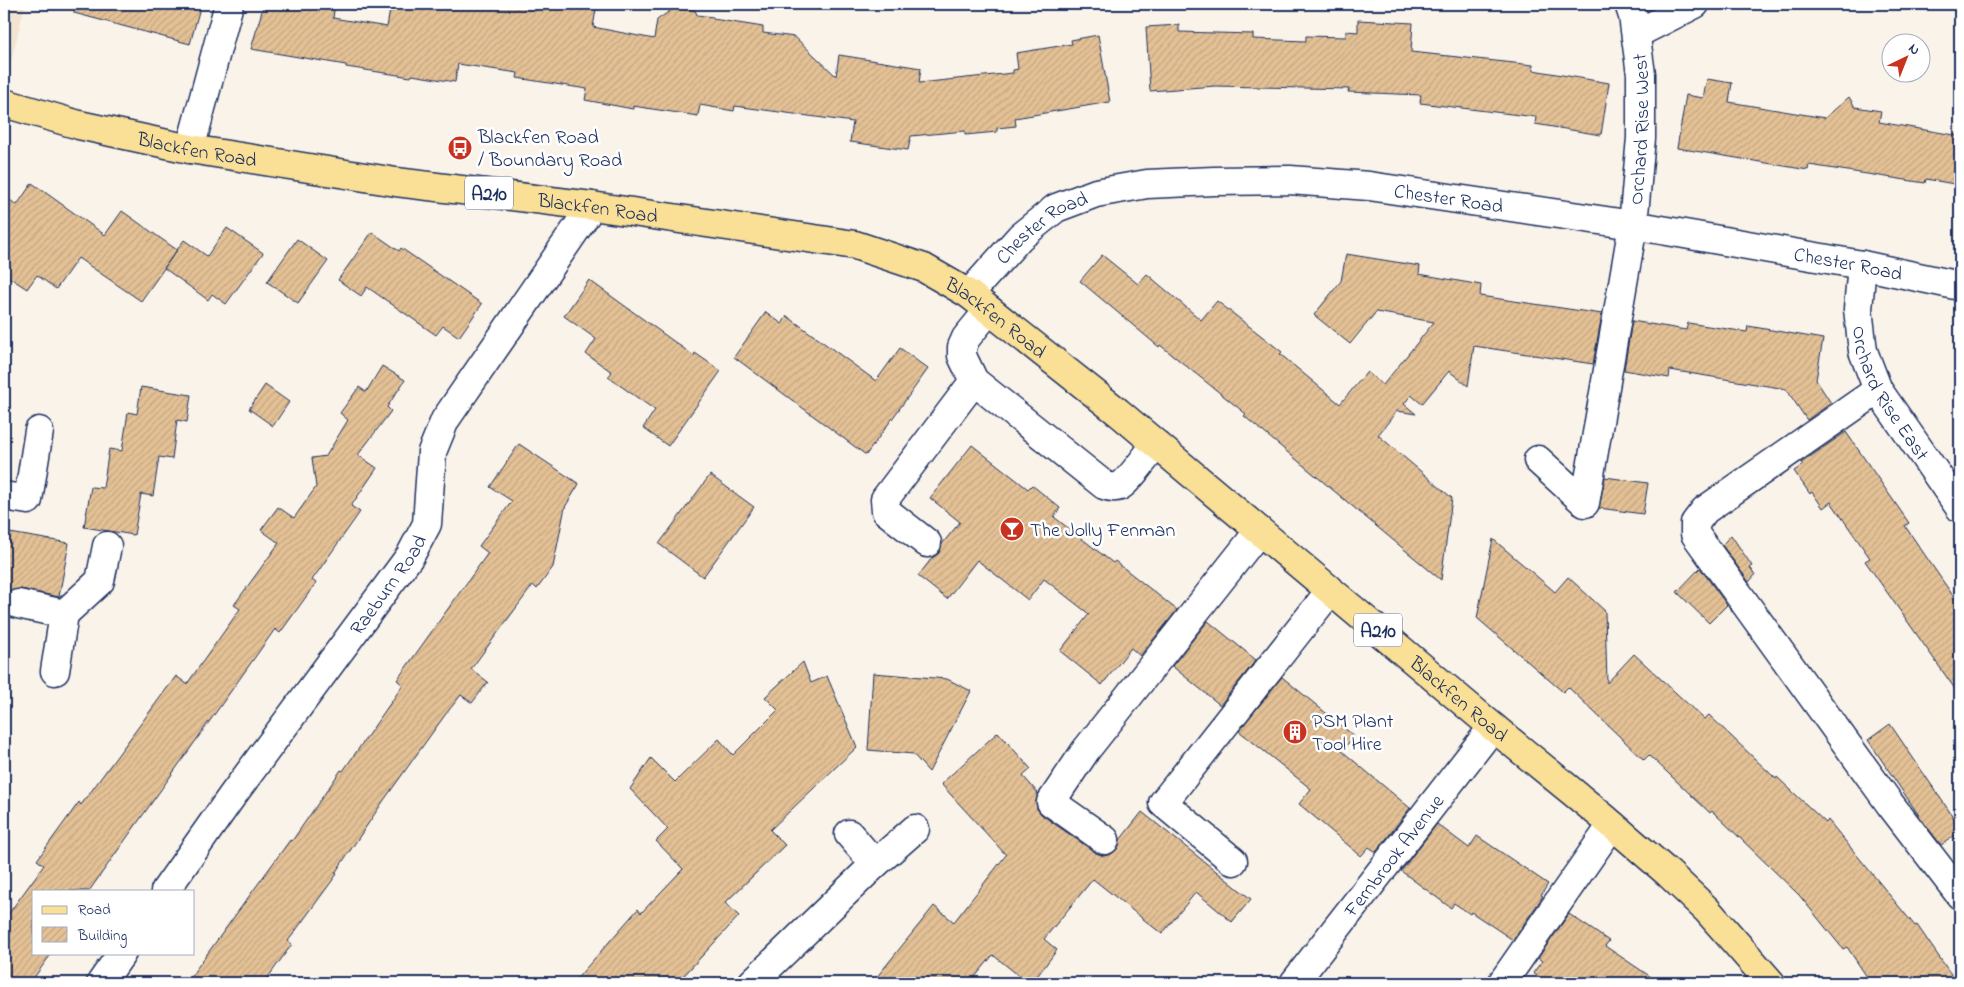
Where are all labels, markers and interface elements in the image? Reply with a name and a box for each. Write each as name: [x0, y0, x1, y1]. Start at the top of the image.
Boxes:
north arrow: [1882, 32, 1932, 82]
text: N: [1903, 39, 1924, 60]
street label: Orchard Rise West: [1623, 51, 1658, 206]
place label: Blackfen Road / Boundary Road: [477, 124, 622, 176]
street label: Blackfen Road: [134, 126, 259, 176]
bus stop icon: Blackfen Road / Boundary Road: [447, 135, 473, 161]
road number: A210: [465, 177, 513, 210]
street label: Chester Road: [1392, 178, 1505, 223]
street label: Chester Road: [990, 185, 1092, 272]
street label: Blackfen Road: [535, 187, 660, 233]
street label: Chester Road: [1791, 241, 1905, 290]
street label: Blackfen Road: [938, 271, 1052, 367]
street label: Orchard Rise East: [1843, 324, 1935, 468]
bar icon: The Jolly Fenman: [999, 516, 1025, 542]
place label: The Jolly Fenman: [1030, 517, 1175, 546]
street label: Raeburn Road: [344, 530, 436, 642]
road number: A210: [1354, 614, 1402, 646]
street label: Blackfen Road: [1401, 650, 1513, 750]
place label: PSM Plant Tool Hire: [1312, 708, 1394, 760]
building icon: PSM Plant Tool Hire: [1282, 719, 1308, 745]
street label: Fernbrook Avenue: [1338, 789, 1452, 925]
legend: [32, 890, 195, 954]
text: Road: [78, 899, 111, 921]
text: Building: [77, 925, 127, 948]

